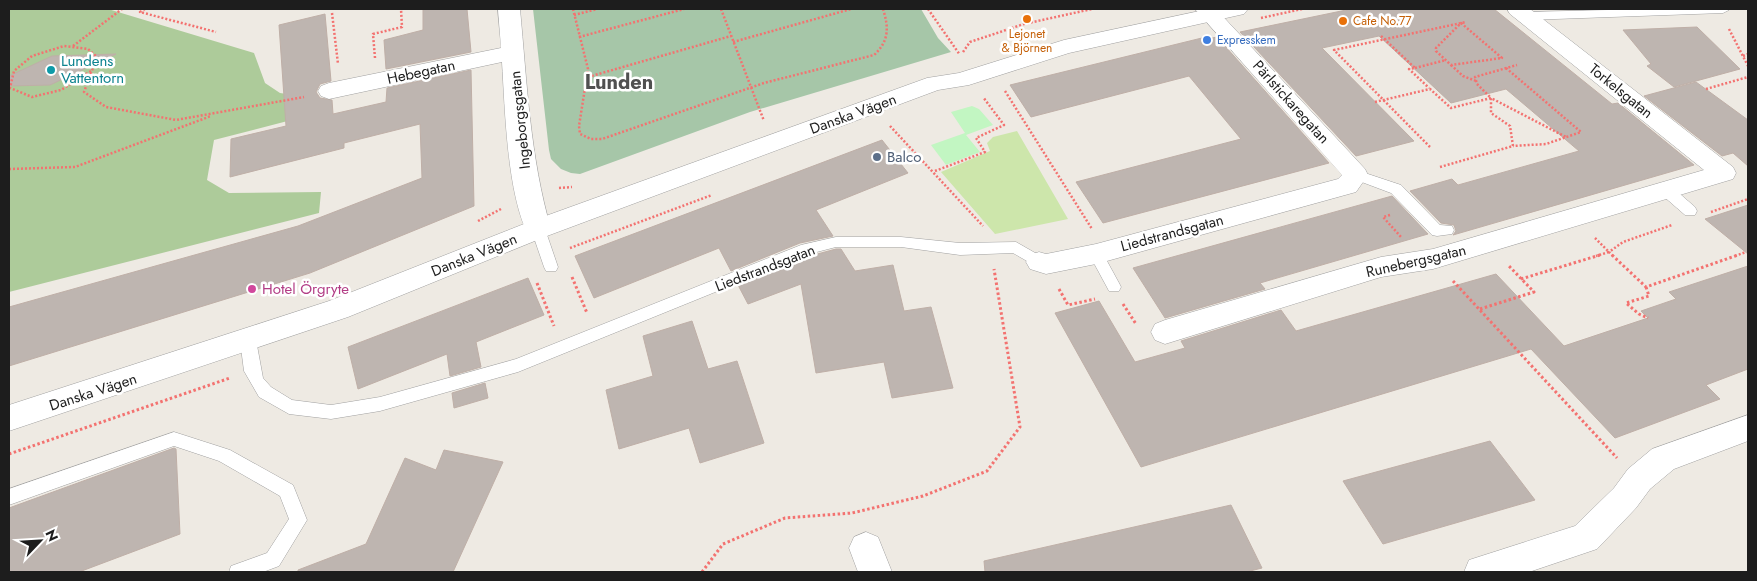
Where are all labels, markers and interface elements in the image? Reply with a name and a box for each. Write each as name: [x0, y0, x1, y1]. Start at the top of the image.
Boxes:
place label: Cafe No.77: [1353, 12, 1412, 30]
marker: Lejonet & Björnen: [1021, 13, 1033, 25]
marker: Cafe No.77: [1337, 15, 1349, 27]
place label: Lejonet & Björnen: [1002, 25, 1052, 57]
place label: Expresskem: [1217, 31, 1276, 49]
marker: Expresskem: [1201, 34, 1213, 46]
place label: Lundens Vattentorn: [61, 50, 124, 89]
street label: Hebegatan: [385, 54, 457, 90]
street label: Pärlstickaregatan: [1247, 55, 1335, 149]
street label: Torkelsgatan: [1584, 58, 1658, 124]
marker: Lundens Vattentorn: [45, 64, 57, 76]
district label: Lunden: [585, 68, 653, 97]
street label: Ingeborgsgatan: [504, 70, 536, 170]
street label: Danska Vägen: [806, 88, 900, 140]
place label: Balco: [887, 146, 921, 168]
marker: Balco: [871, 151, 883, 163]
street label: Liedstrandsgatan: [1118, 209, 1226, 257]
street label: Danska Vägen: [428, 228, 520, 282]
street label: Liedstrandsgatan: [712, 239, 818, 297]
street label: Runebergsgatan: [1364, 239, 1468, 283]
place label: Hotel Örgryte: [262, 278, 349, 300]
marker: Hotel Örgryte: [246, 283, 258, 295]
street label: Danska Vägen: [46, 367, 140, 417]
north arrow: [15, 516, 65, 566]
text: N: [40, 526, 63, 545]

